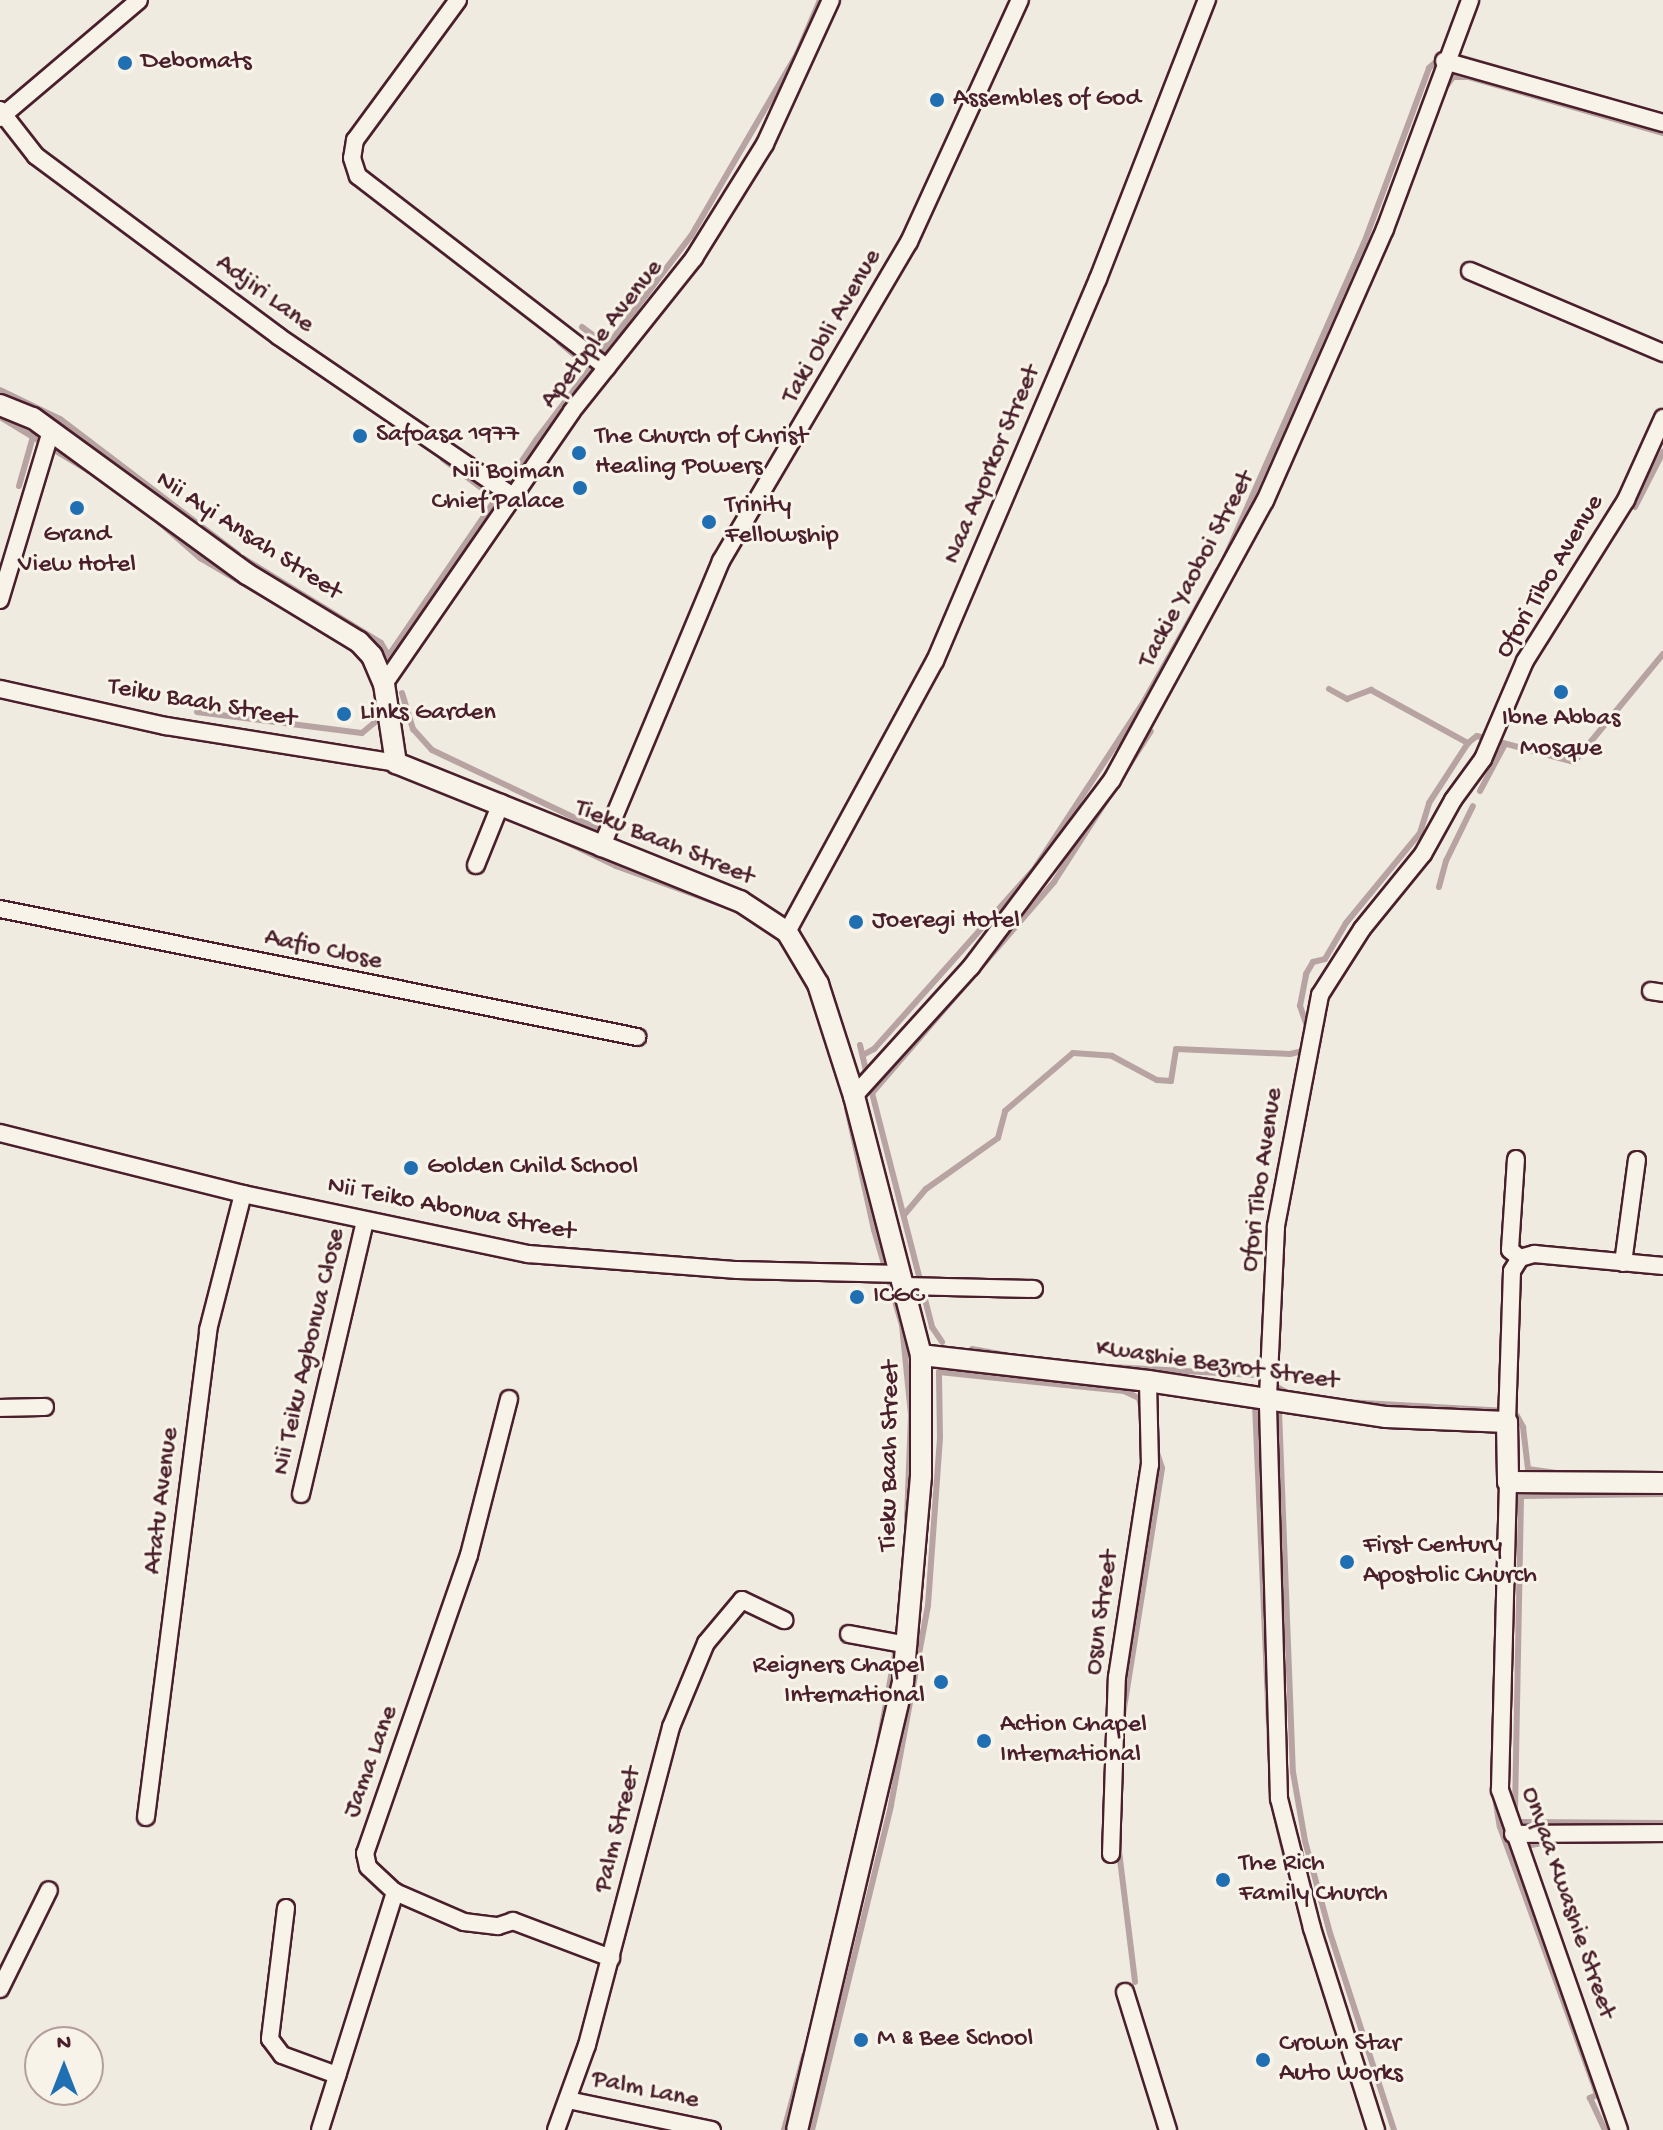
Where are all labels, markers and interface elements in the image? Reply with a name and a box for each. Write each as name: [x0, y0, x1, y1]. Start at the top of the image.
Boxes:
place label: Debomats: [141, 47, 252, 79]
marker: Debomats: [116, 54, 134, 72]
place label: Assembles of God: [953, 84, 1141, 116]
marker: Assembles of God: [928, 91, 946, 109]
street label: Taki Obli Avenue: [776, 244, 890, 410]
street label: Adjiri Lane: [209, 249, 319, 341]
street label: Apetuple Avenue: [535, 254, 671, 416]
street label: Naa Ayorkor Street: [937, 361, 1049, 569]
place label: Safoasa 1977: [376, 420, 519, 452]
place label: The Church of Christ Healing Powers: [595, 422, 808, 484]
marker: Safoasa 1977: [351, 427, 369, 445]
marker: The Church of Christ Healing Powers: [570, 444, 588, 462]
place label: Nii Boiman Chief Palace: [432, 457, 564, 518]
street label: Nii Ayi Ansah Street: [149, 465, 347, 609]
street label: Tackie Yaoboi Street: [1133, 466, 1263, 674]
marker: Nii Boiman Chief Palace: [571, 479, 589, 497]
street label: Ofori Tibo Avenue: [1490, 490, 1612, 664]
place label: Trinity Fellowship: [725, 491, 839, 552]
marker: Grand View Hotel: [68, 499, 86, 517]
marker: Trinity Fellowship: [700, 513, 718, 531]
place label: Grand View Hotel: [18, 520, 136, 582]
street label: Teiku Baah Street: [105, 672, 299, 736]
marker: Ibne Abbas Mosque: [1552, 683, 1570, 701]
place label: Links Garden: [360, 698, 496, 730]
place label: Ibne Abbas Mosque: [1502, 704, 1620, 766]
marker: Links Garden: [335, 705, 353, 723]
street label: Tieku Baah Street: [570, 794, 758, 894]
place label: Joeregi Hotel: [872, 906, 1020, 938]
marker: Joeregi Hotel: [847, 913, 865, 931]
street label: Aafio Close: [261, 923, 385, 979]
street label: Ofori Tibo Avenue: [1235, 1086, 1291, 1274]
place label: Golden Child School: [427, 1152, 638, 1184]
marker: Golden Child School: [402, 1159, 420, 1177]
street label: Nii Teiko Abonua Street: [324, 1171, 578, 1249]
street label: Nii Teiku Agbonua Close: [266, 1226, 354, 1478]
place label: ICGC: [873, 1281, 924, 1313]
marker: ICGC: [848, 1288, 866, 1306]
street label: Kwashie Bezrot Street: [1094, 1334, 1340, 1398]
street label: Tieku Baah Street: [874, 1360, 908, 1552]
street label: Atatu Avenue: [139, 1426, 187, 1576]
place label: First Century Apostolic Church: [1363, 1531, 1537, 1592]
street label: Osun Street: [1079, 1549, 1127, 1677]
marker: First Century Apostolic Church: [1338, 1553, 1356, 1571]
place label: Reigners Chapel International: [752, 1651, 925, 1712]
marker: Reigners Chapel International: [932, 1673, 950, 1691]
street label: Jama Lane: [337, 1702, 407, 1822]
place label: Action Chapel International: [1000, 1710, 1147, 1772]
marker: Action Chapel International: [975, 1732, 993, 1750]
street label: Palm Street: [588, 1764, 650, 1896]
street label: Onyaa Kwashie Street: [1513, 1783, 1621, 2023]
place label: The Rich Family Church: [1239, 1849, 1388, 1910]
marker: The Rich Family Church: [1214, 1871, 1232, 1889]
place label: M & Bee School: [877, 2024, 1033, 2056]
north arrow: [24, 2026, 104, 2106]
place label: Crown Star Auto Works: [1279, 2029, 1403, 2090]
text: N: [57, 2031, 71, 2057]
marker: M & Bee School: [852, 2031, 870, 2049]
marker: Crown Star Auto Works: [1254, 2051, 1272, 2069]
street label: Palm Lane: [589, 2064, 701, 2118]

